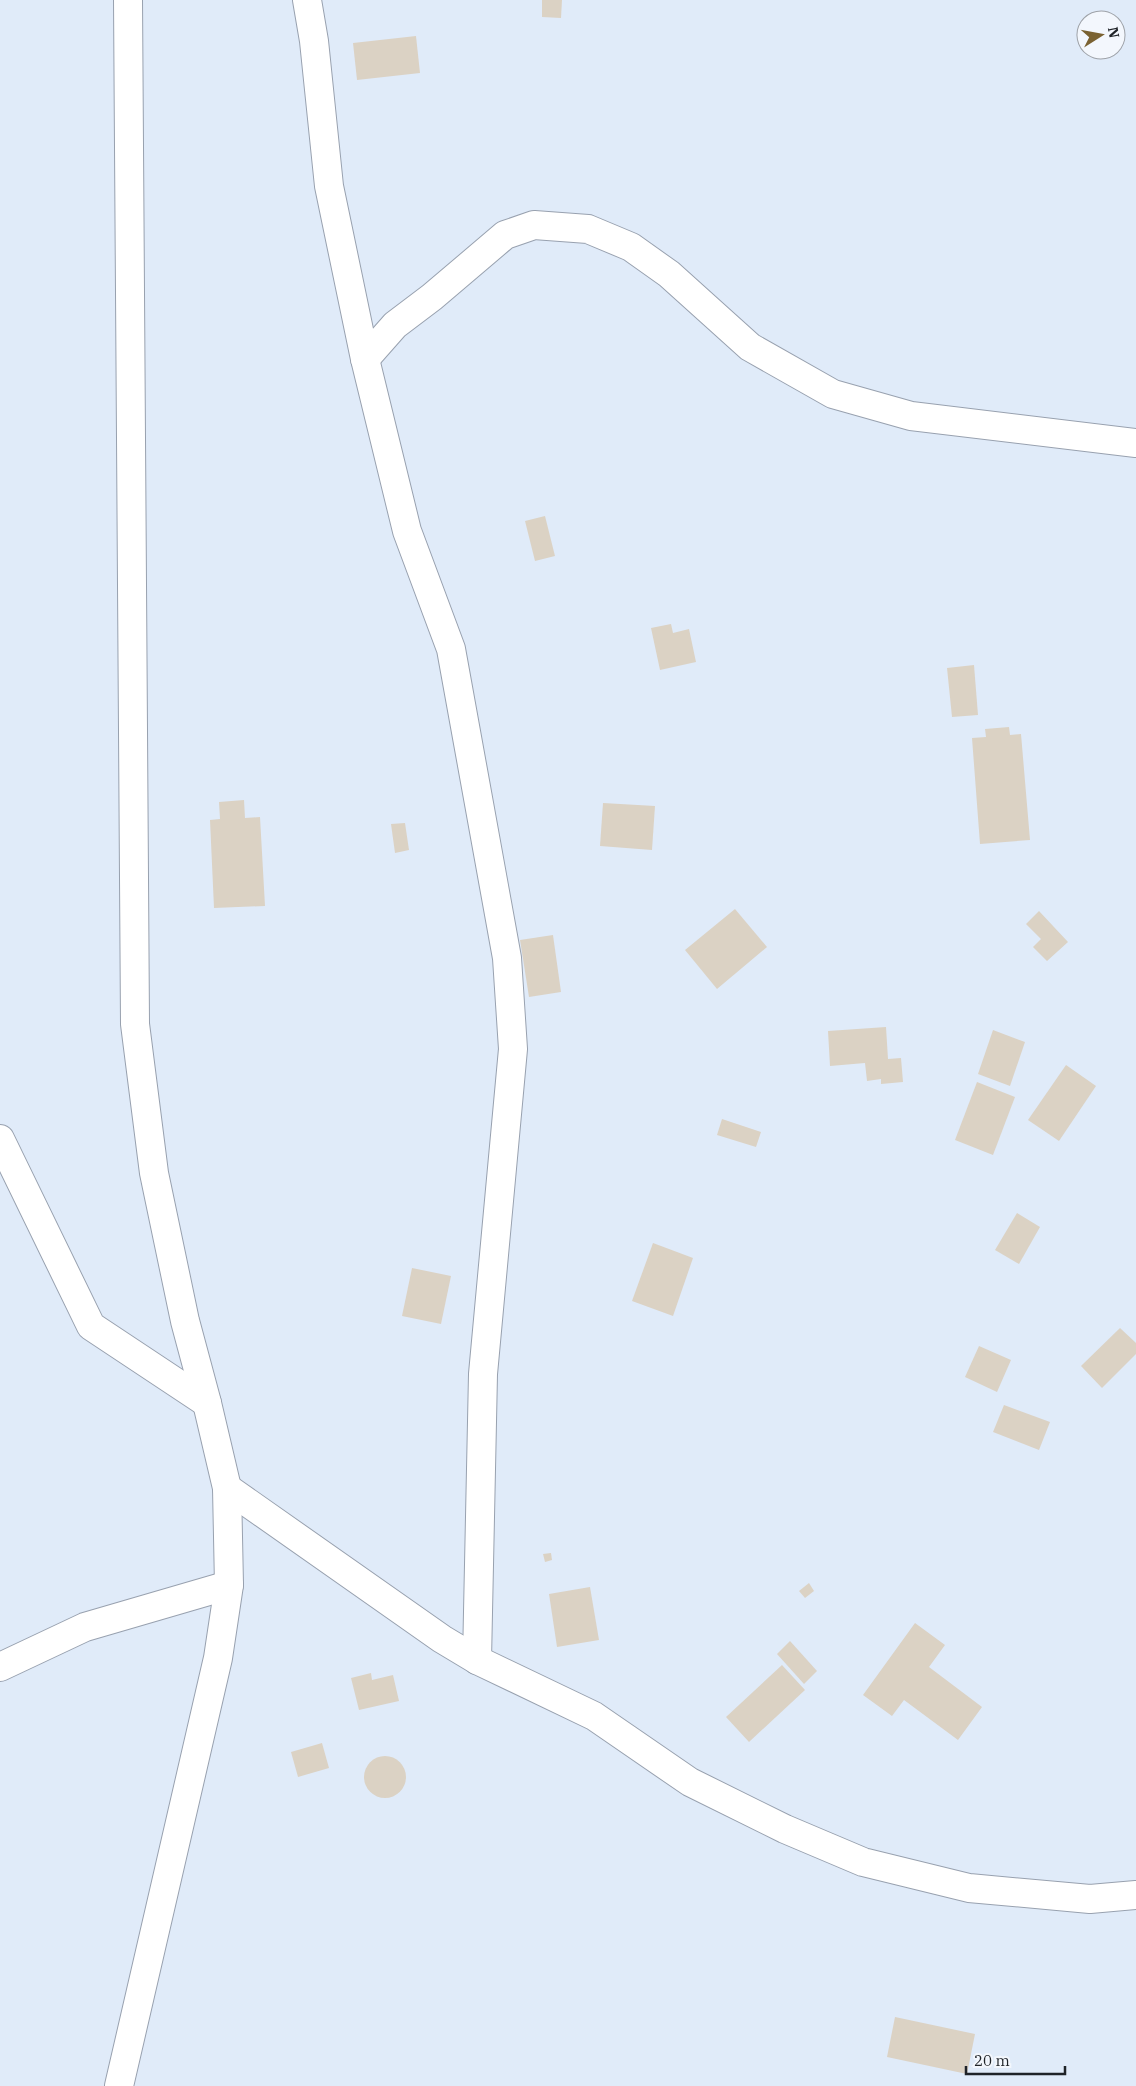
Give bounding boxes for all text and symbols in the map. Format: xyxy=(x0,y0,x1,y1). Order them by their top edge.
north arrow xyxy=(1076,10,1126,60)
text: N xyxy=(1104,25,1124,40)
scale bar xyxy=(966,2044,1065,2076)
text: 20 m xyxy=(974,2051,1010,2070)

